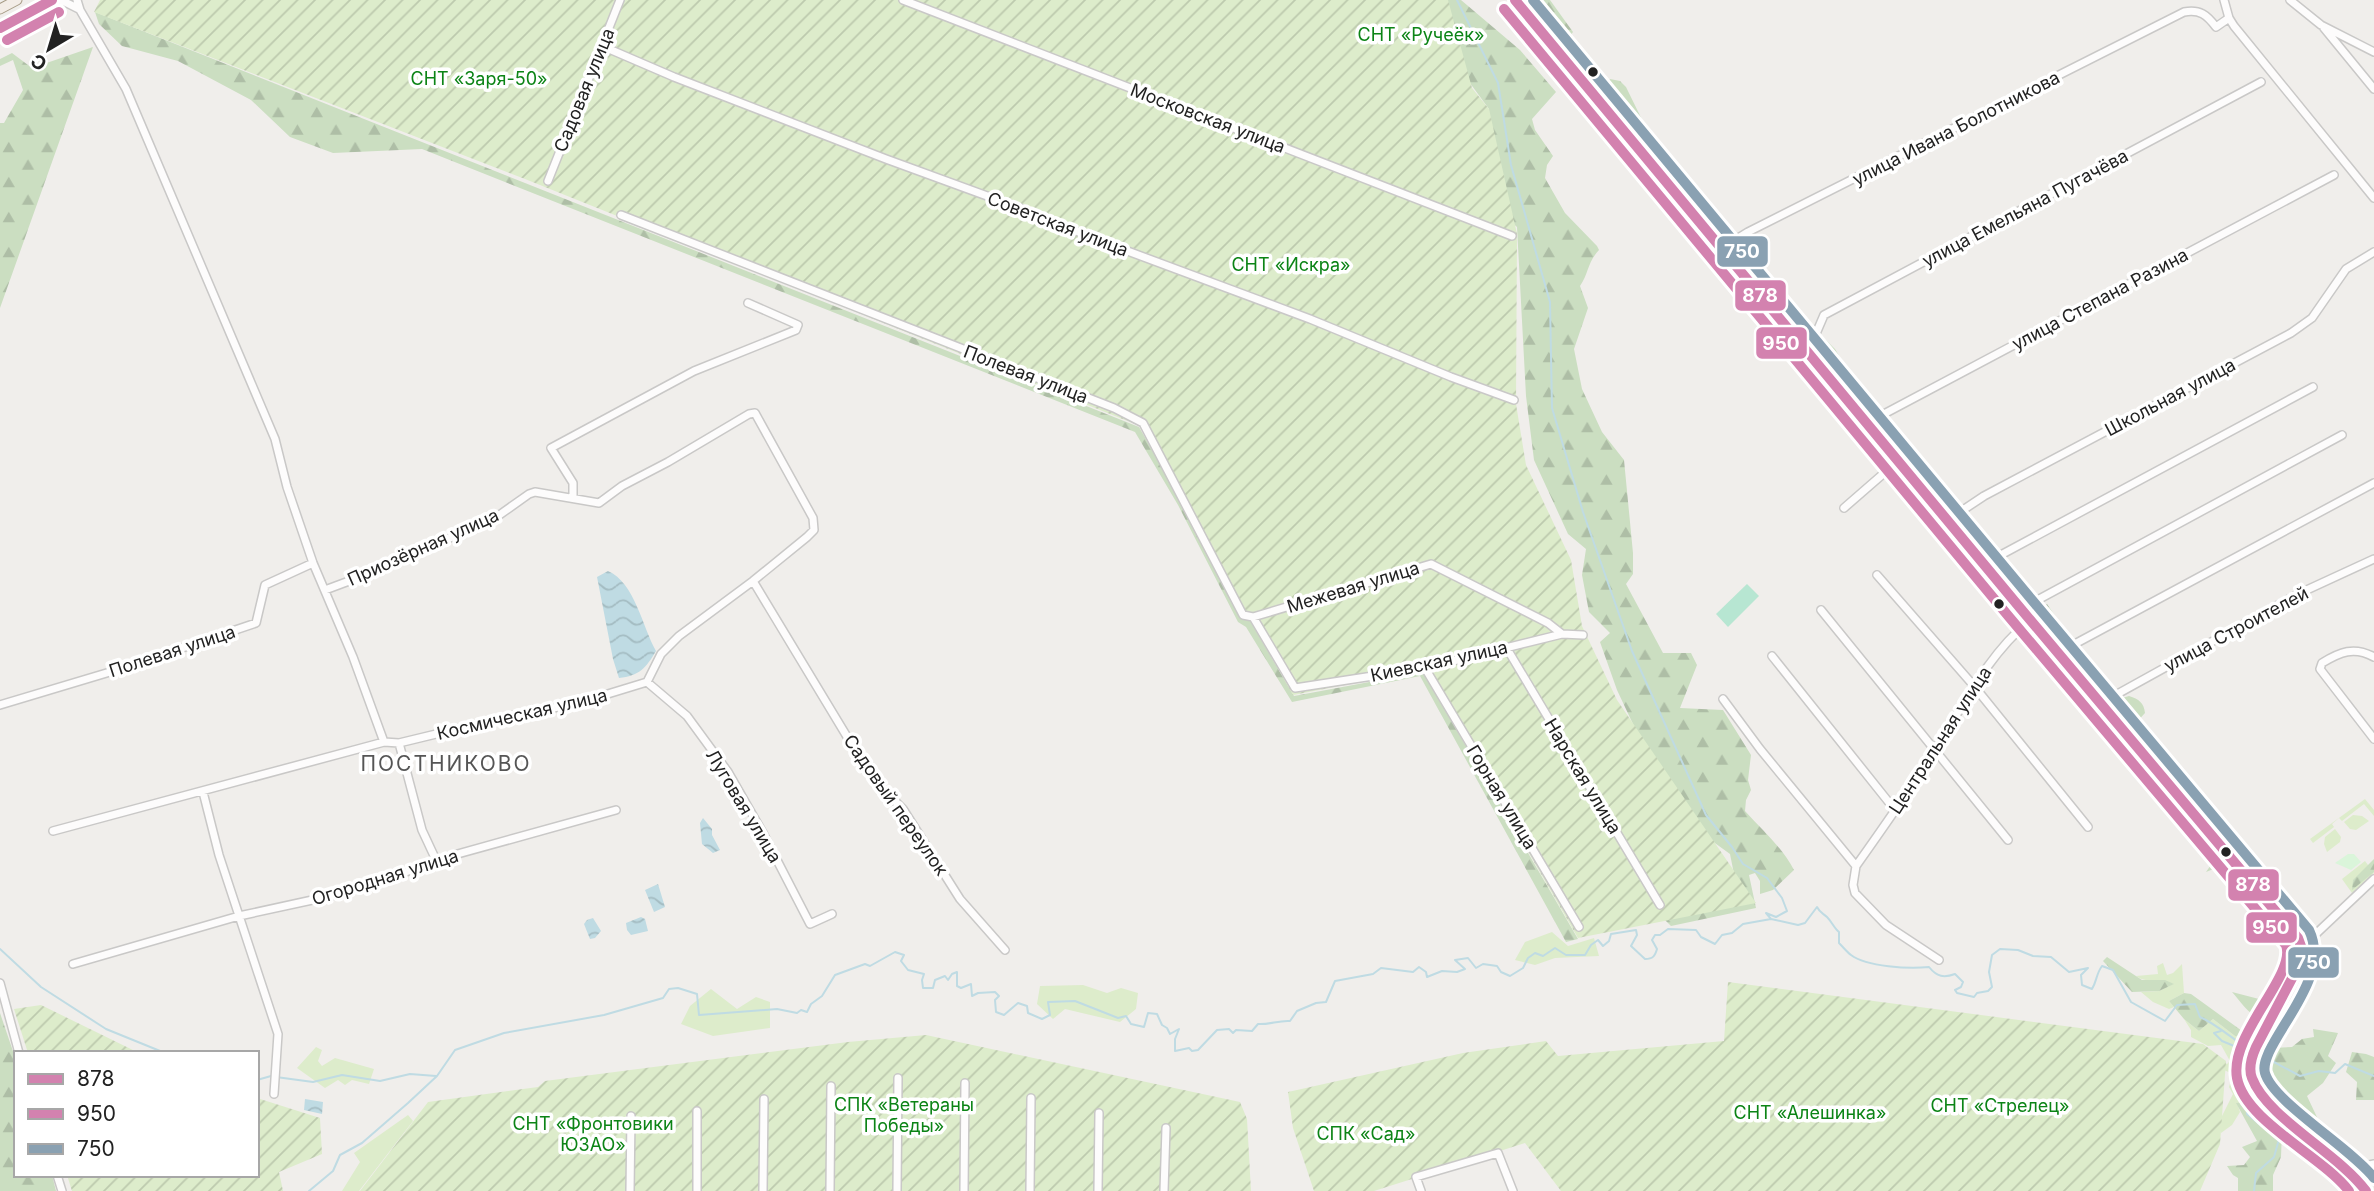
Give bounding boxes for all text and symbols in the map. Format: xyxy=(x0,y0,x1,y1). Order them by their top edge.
north arrow xyxy=(14,14,84,84)
park label: СНТ «Ручеёк» xyxy=(1358,24,1484,45)
street label: Садовая улица xyxy=(550,25,618,155)
text: С xyxy=(26,49,51,75)
unlabelled marker xyxy=(1586,65,1600,79)
street label: улица Ивана Болотникова xyxy=(1849,66,2063,190)
park label: СНТ «Заря-50» xyxy=(411,68,547,89)
street label: Московская улица xyxy=(1128,79,1288,157)
street label: улица Емельяна Пугачёва xyxy=(1918,145,2132,271)
street label: Советская улица xyxy=(985,187,1131,261)
line badge: 750 xyxy=(1716,235,1769,268)
text: 750 xyxy=(1724,240,1760,263)
street label: улица Степана Разина xyxy=(2008,244,2192,354)
park label: СНТ «Искра» xyxy=(1231,254,1351,275)
line badge: 878 xyxy=(1734,279,1787,312)
text: 878 xyxy=(1742,284,1778,307)
line badge: 950 xyxy=(1755,326,1808,360)
text: 950 xyxy=(1762,332,1800,355)
street label: Полевая улица xyxy=(961,341,1091,407)
street label: Школьная улица xyxy=(2101,354,2239,440)
street label: Приозёрная улица xyxy=(344,504,502,590)
street label: Межевая улица xyxy=(1284,557,1422,617)
street label: улица Строителей xyxy=(2160,582,2312,676)
unlabelled marker xyxy=(1992,597,2006,611)
street label: Полевая улица xyxy=(106,621,238,681)
street label: Киевская улица xyxy=(1368,636,1510,686)
street label: Центральная улица xyxy=(1885,662,1995,818)
street label: Космическая улица xyxy=(435,684,609,744)
street label: Нарская улица xyxy=(1540,715,1626,837)
street label: Садовый переулок xyxy=(840,731,953,880)
street label: Горная улица xyxy=(1463,741,1541,853)
street label: Луговая улица xyxy=(702,746,786,866)
district label: ПОСТНИКОВО xyxy=(360,751,532,776)
street label: Огородная улица xyxy=(309,845,461,909)
unlabelled marker xyxy=(2219,845,2233,859)
line badge: 878 xyxy=(2227,868,2280,902)
text: 878 xyxy=(2235,873,2271,896)
line badge: 950 xyxy=(2245,911,2298,944)
text: 950 xyxy=(2252,916,2290,939)
line badge: 750 xyxy=(2287,946,2340,979)
text: 750 xyxy=(2295,951,2331,974)
legend xyxy=(14,1051,259,1177)
text: 878 xyxy=(77,1066,115,1091)
park label: СПК «Ветераны Победы» xyxy=(834,1094,974,1136)
park label: СНТ «Стрелец» xyxy=(1930,1095,2070,1116)
text: 950 xyxy=(77,1101,116,1126)
park label: СНТ «Алешинка» xyxy=(1734,1102,1886,1123)
park label: СНТ «Фронтовики ЮЗАО» xyxy=(512,1113,674,1155)
park label: СПК «Сад» xyxy=(1316,1123,1416,1144)
text: 750 xyxy=(77,1136,115,1161)

